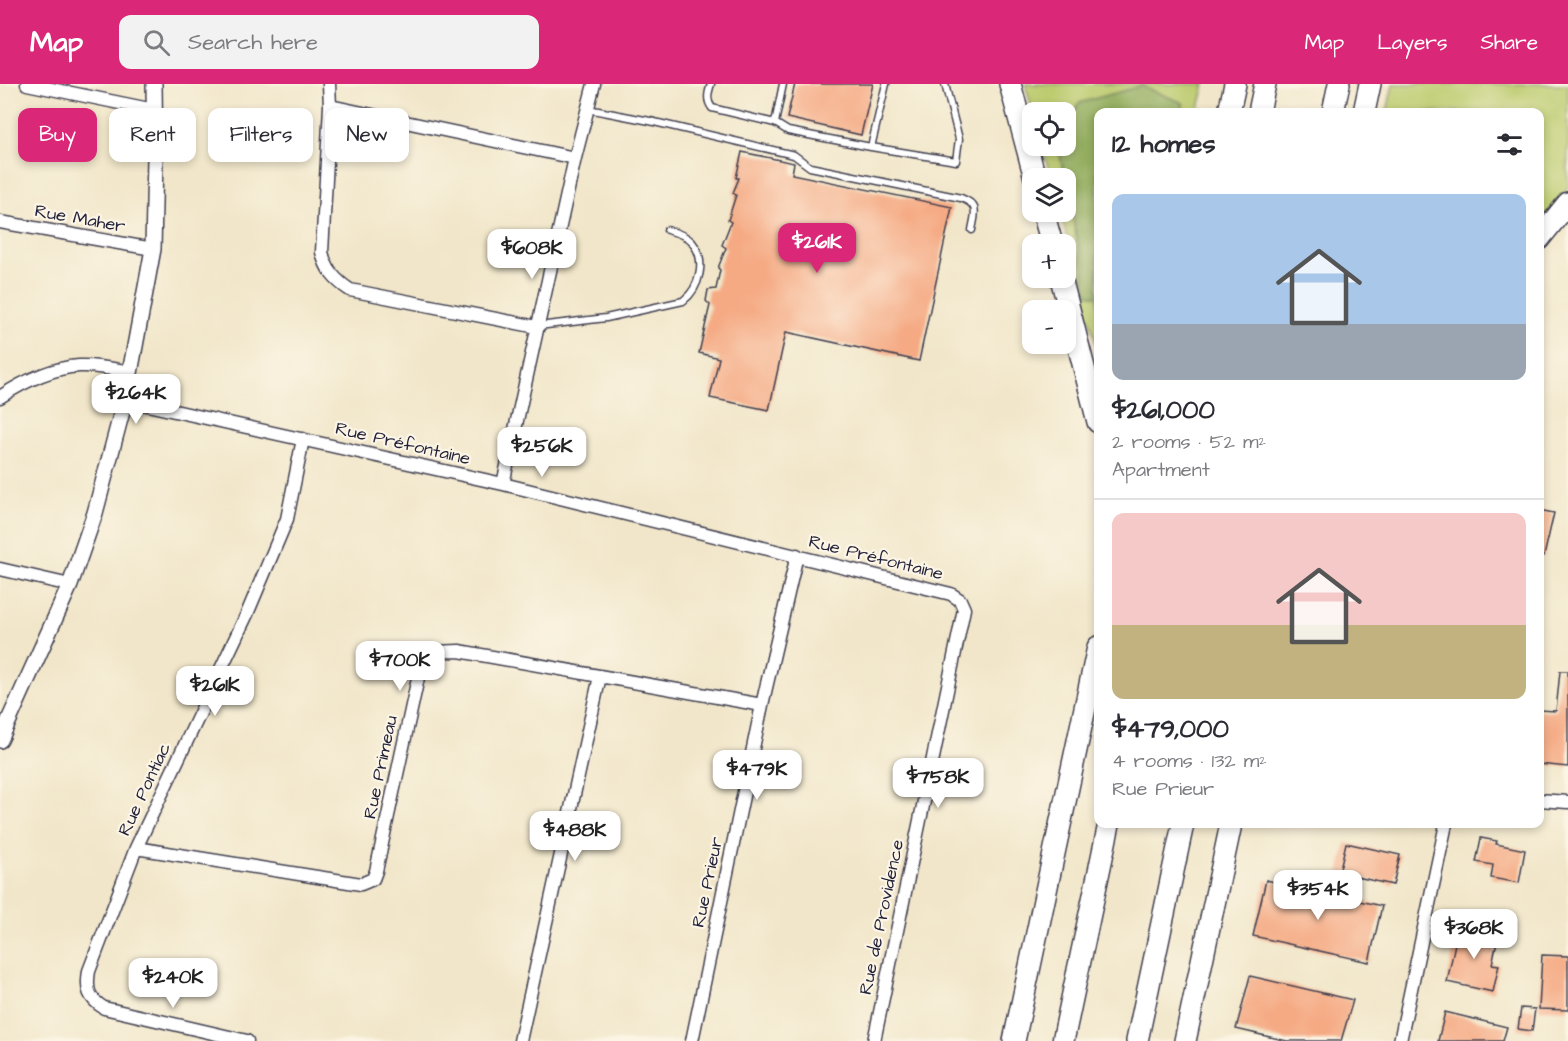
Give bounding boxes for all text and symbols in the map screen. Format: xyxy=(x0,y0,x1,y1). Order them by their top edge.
search box xyxy=(119,15,539,69)
text: Map xyxy=(30,23,83,62)
icon: search xyxy=(140,26,173,59)
text: Search here xyxy=(188,27,318,58)
text: Map xyxy=(1304,28,1344,57)
text: Layers xyxy=(1377,28,1447,57)
text: Share xyxy=(1480,28,1538,57)
map controls xyxy=(1022,102,1076,354)
button: locate xyxy=(1022,102,1076,156)
chip: Buy xyxy=(18,108,97,162)
chip: Rent xyxy=(109,108,196,162)
chip: Filters xyxy=(208,108,313,162)
chip: New xyxy=(325,108,409,162)
text: 12 homes xyxy=(1112,126,1215,162)
icon: filters xyxy=(1493,128,1526,161)
button: layers xyxy=(1022,168,1076,222)
street label: Rue Maher xyxy=(33,198,127,239)
pin: $261K xyxy=(775,223,859,274)
text: $261K xyxy=(792,228,842,256)
pin: $608K xyxy=(490,229,574,280)
icon: home xyxy=(1265,233,1373,341)
text: $608K xyxy=(501,234,563,262)
button: + xyxy=(1022,234,1076,288)
button: − xyxy=(1022,300,1076,354)
pin: $264K xyxy=(94,374,178,425)
text: $264K xyxy=(106,379,166,407)
text: $261,000 xyxy=(1112,392,1215,428)
street label: Rue Préfontaine xyxy=(333,416,473,471)
pin: $256K xyxy=(500,427,584,478)
text: 2 rooms · 52 m² xyxy=(1112,428,1266,456)
text: $256K xyxy=(511,432,573,460)
text: Apartment xyxy=(1112,456,1210,484)
street label: Rue Préfontaine xyxy=(806,529,946,586)
icon: home xyxy=(1265,552,1373,660)
pin: $700K xyxy=(358,641,442,692)
text: $700K xyxy=(370,646,430,674)
pin: $261K xyxy=(173,666,257,717)
text: $261K xyxy=(190,671,240,699)
text: $479,000 xyxy=(1112,711,1229,747)
street label: Rue Primeau xyxy=(357,713,404,821)
street label: Rue Pontiac xyxy=(112,739,177,840)
text: 4 rooms · 132 m² xyxy=(1112,747,1267,775)
pin: $479K xyxy=(715,750,799,801)
text: $479K xyxy=(727,755,787,783)
pin: $758K xyxy=(896,758,980,809)
text: $758K xyxy=(907,763,969,791)
text: Rue Prieur xyxy=(1112,775,1214,803)
pin: $488K xyxy=(533,811,617,862)
text: $488K xyxy=(544,816,606,844)
street label: Rue Prieur xyxy=(686,835,729,930)
street label: Rue de Providence xyxy=(853,837,910,997)
pin: $354K xyxy=(1276,870,1360,921)
text: $354K xyxy=(1287,875,1349,903)
pin: $368K xyxy=(1432,909,1516,960)
text: $368K xyxy=(1445,914,1503,942)
pin: $240K xyxy=(131,958,215,1009)
text: $240K xyxy=(143,963,203,991)

